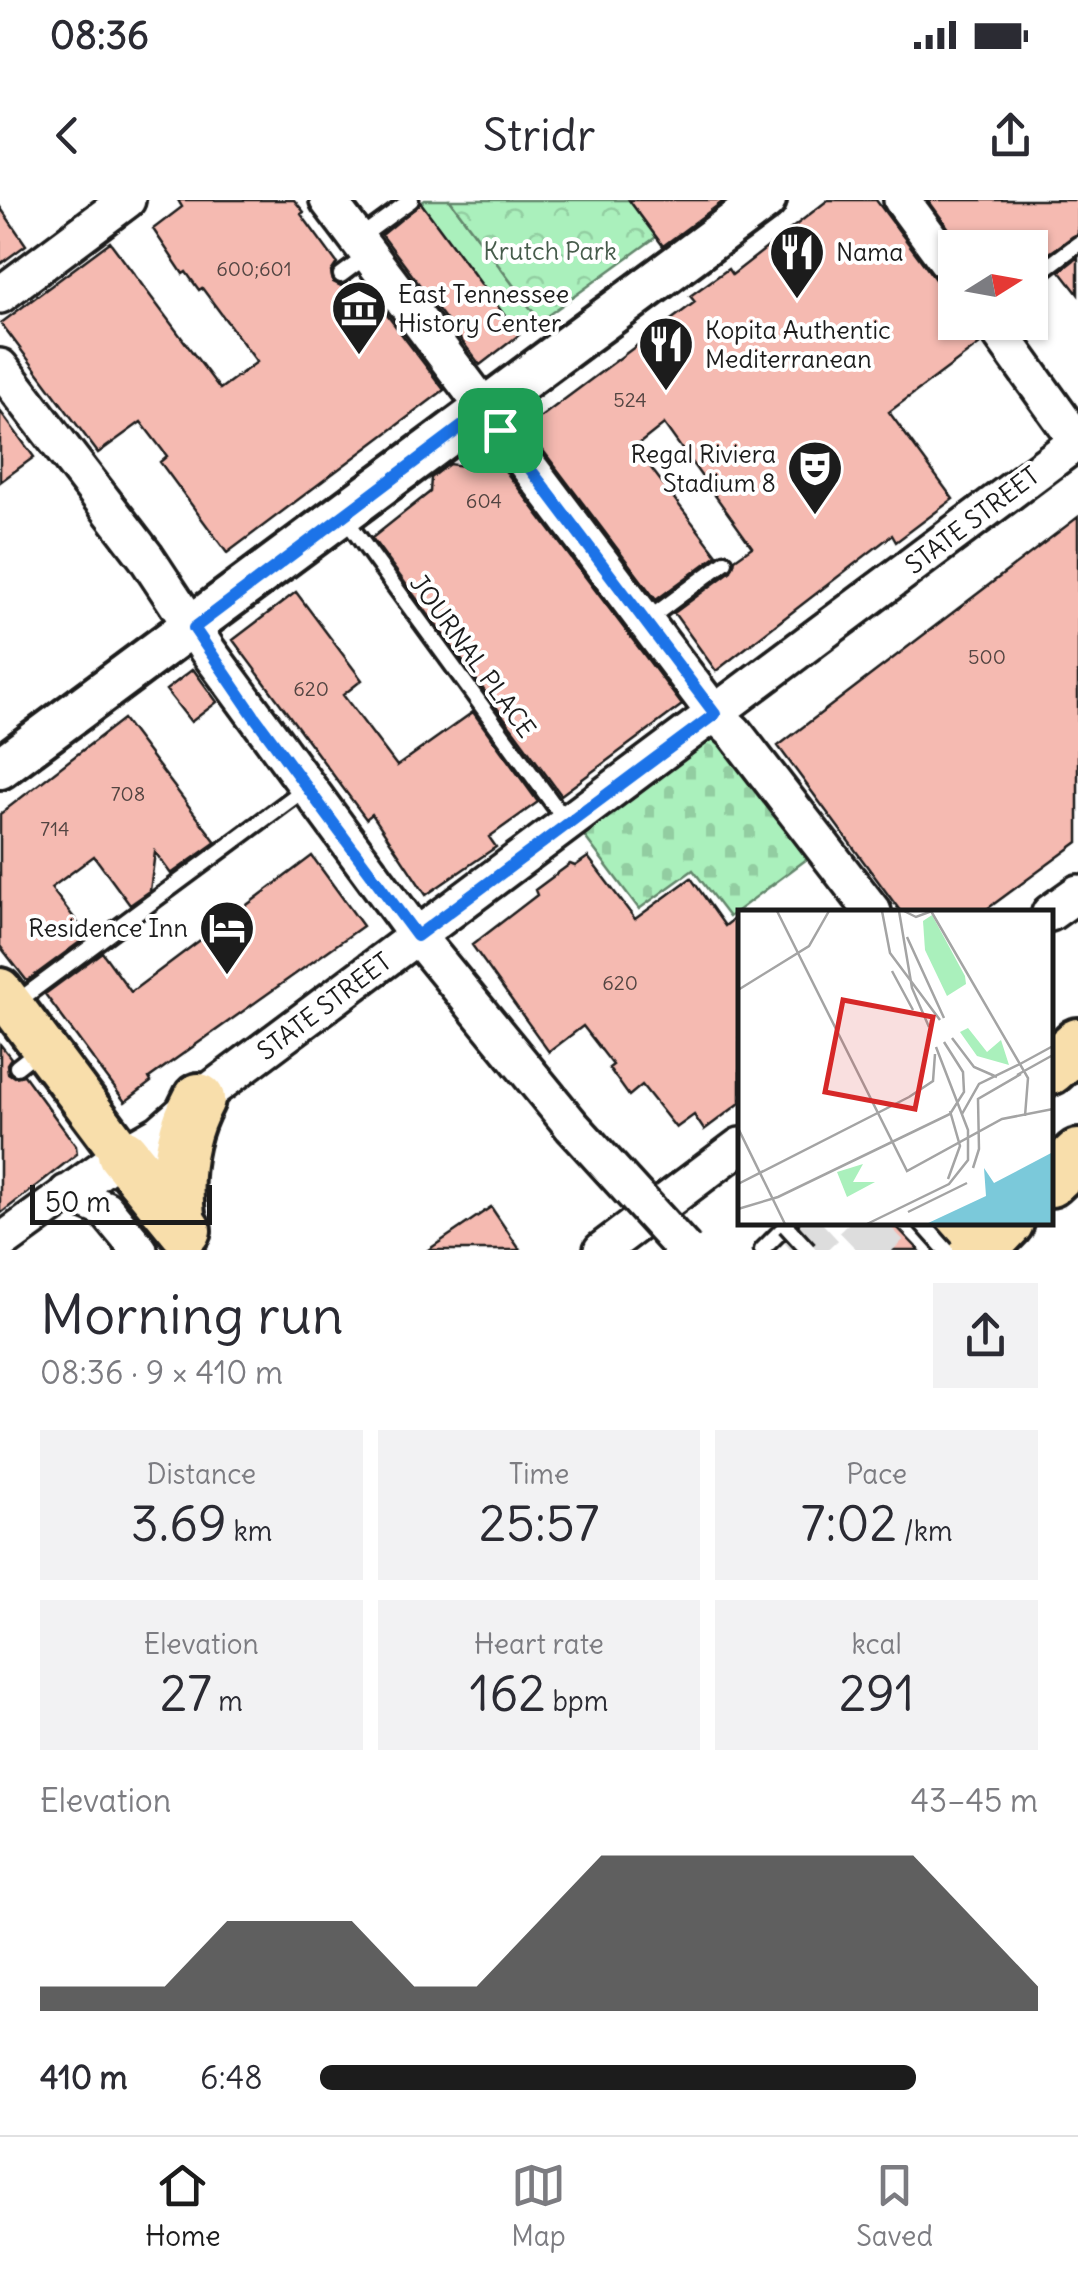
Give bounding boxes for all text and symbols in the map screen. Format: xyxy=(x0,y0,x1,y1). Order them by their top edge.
text: 08:36 xyxy=(50,12,149,59)
text: Stridr xyxy=(483,107,595,163)
icon: back xyxy=(40,108,95,163)
icon: share xyxy=(983,108,1038,163)
restaurant icon: Nama xyxy=(767,222,827,301)
north arrow xyxy=(938,230,1048,340)
map controls xyxy=(938,230,1048,340)
park label: Krutch Park xyxy=(483,235,617,267)
place label: Nama xyxy=(836,236,904,268)
house number: 600;601 xyxy=(216,256,292,281)
museum icon: East Tennessee History Center xyxy=(329,278,389,357)
place label: East Tennessee History Center xyxy=(398,278,569,339)
restaurant icon: Kopita Authentic Mediterranean xyxy=(636,314,696,393)
place label: Kopita Authentic Mediterranean xyxy=(705,314,891,375)
house number: 524 xyxy=(613,387,647,412)
pin xyxy=(458,388,543,473)
icon: arrive xyxy=(473,403,528,458)
place label: Regal Riviera Stadium 8 xyxy=(630,438,776,499)
theatre icon: Regal Riviera Stadium 8 xyxy=(785,438,845,517)
street label: STATE STREET xyxy=(899,459,1045,581)
house number: 604 xyxy=(466,488,502,513)
street label: JOURNAL PLACE xyxy=(403,568,543,744)
house number: 500 xyxy=(968,644,1006,669)
house number: 620 xyxy=(293,676,329,701)
house number: 708 xyxy=(111,781,145,806)
house number: 714 xyxy=(40,816,70,841)
hotel icon: Residence Inn xyxy=(197,898,257,977)
inset map xyxy=(738,910,1053,1225)
place label: Residence Inn xyxy=(28,912,188,944)
street label: STATE STREET xyxy=(251,945,397,1067)
house number: 620 xyxy=(602,970,638,995)
scale bar xyxy=(30,1180,212,1224)
text: 50 m xyxy=(45,1184,111,1220)
text: Morning run xyxy=(40,1280,344,1349)
button: share xyxy=(933,1283,1038,1388)
text: 08:36 · 9 × 410 m xyxy=(40,1352,283,1393)
text: Distance xyxy=(147,1456,256,1492)
text: Time xyxy=(509,1456,569,1492)
text: Pace xyxy=(846,1456,907,1492)
text: 3.69 xyxy=(130,1492,227,1555)
text: 25:57 xyxy=(479,1492,599,1555)
text: 7:02 xyxy=(801,1492,897,1555)
text: km xyxy=(227,1513,272,1549)
text: /km xyxy=(897,1513,953,1549)
text: Elevation xyxy=(144,1626,259,1662)
text: Heart rate xyxy=(474,1626,604,1662)
text: kcal xyxy=(851,1626,902,1662)
text: 27 xyxy=(160,1662,212,1725)
text: 162 xyxy=(470,1662,546,1725)
text: 291 xyxy=(839,1662,915,1725)
text: m xyxy=(212,1683,243,1719)
text: bpm xyxy=(546,1683,608,1719)
text: Elevation xyxy=(40,1780,171,1821)
text: 43–45 m xyxy=(911,1780,1038,1821)
text: 410 m xyxy=(40,2057,128,2098)
text: 6:48 xyxy=(200,2057,263,2098)
tab: Home xyxy=(145,2158,221,2254)
tab: Map xyxy=(511,2158,566,2254)
tab: Saved xyxy=(856,2158,933,2254)

